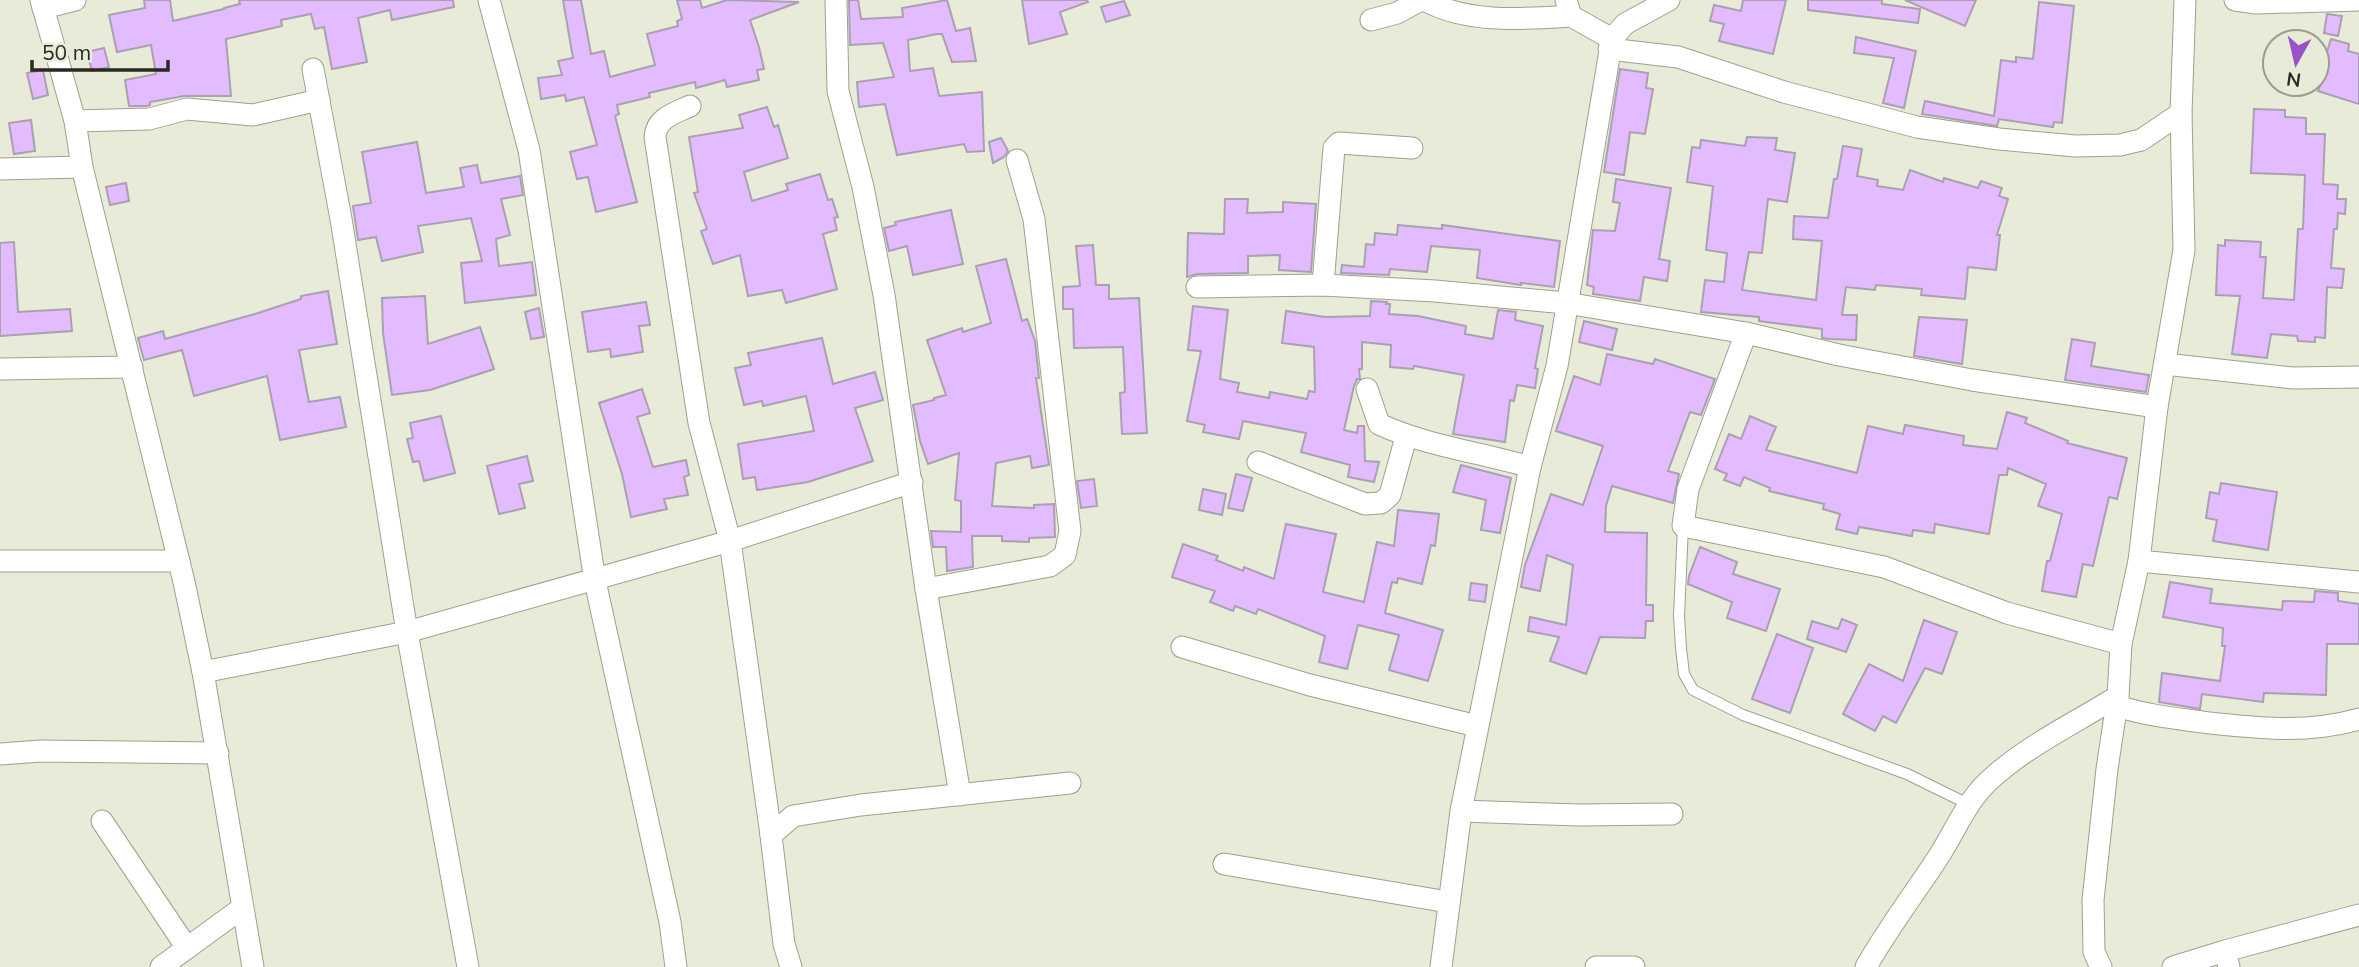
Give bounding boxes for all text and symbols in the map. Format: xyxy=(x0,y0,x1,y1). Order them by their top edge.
scale bar xyxy=(32,28,168,72)
north arrow xyxy=(2261,28,2331,98)
text: 50 m xyxy=(42,39,91,65)
text: N xyxy=(2285,67,2302,93)

